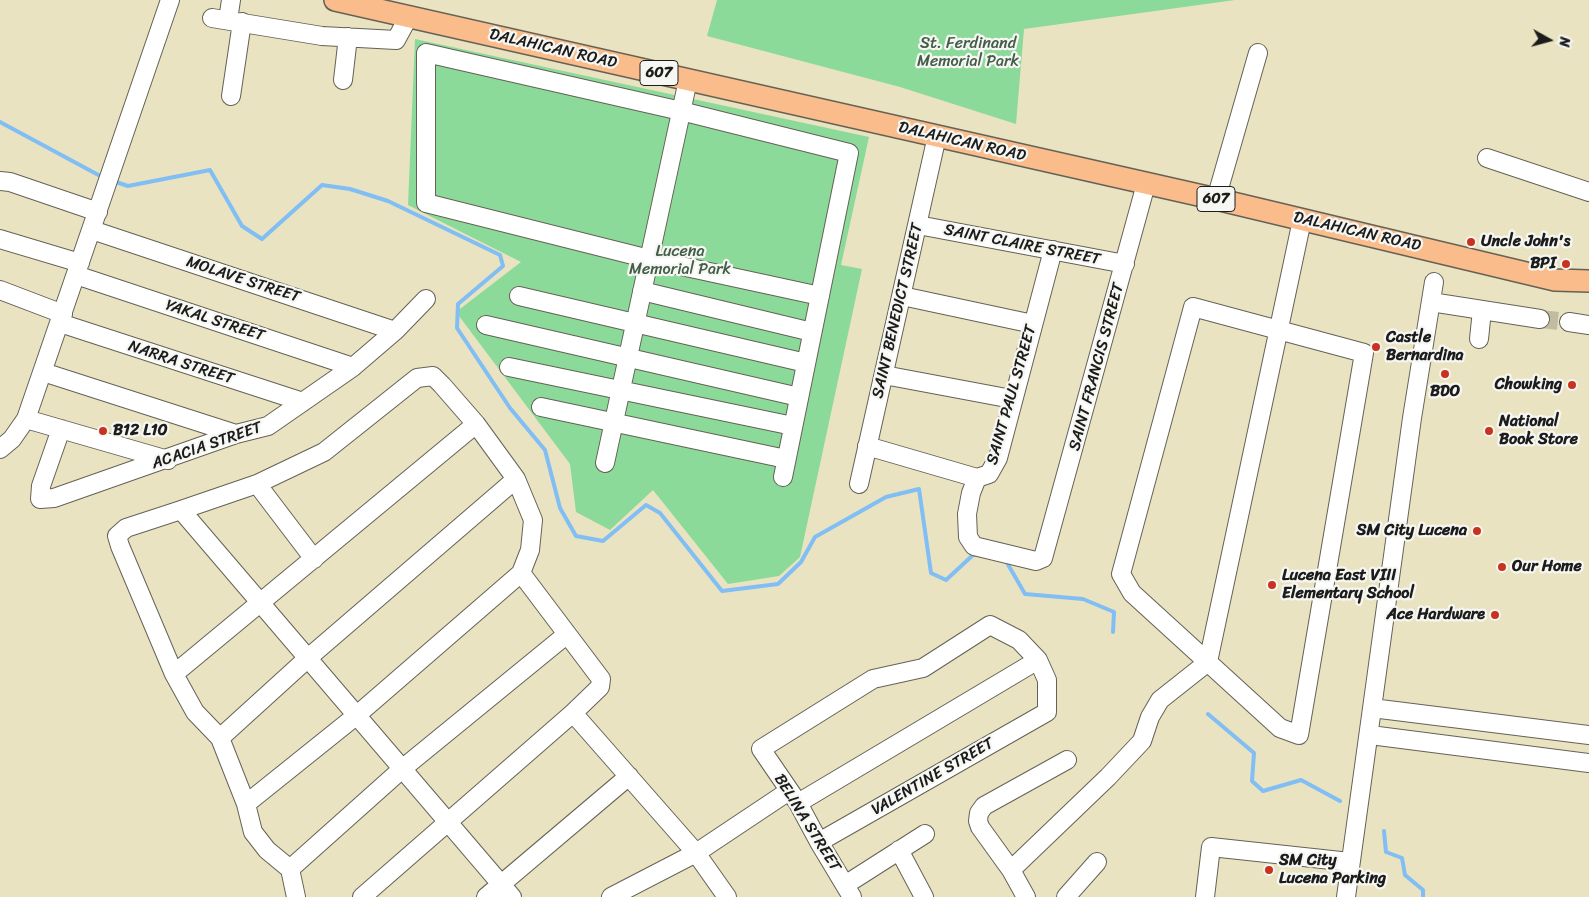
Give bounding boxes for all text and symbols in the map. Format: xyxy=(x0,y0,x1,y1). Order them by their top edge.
north arrow xyxy=(1524,15,1574,65)
street label: DALAHICAN ROAD xyxy=(487,25,619,73)
park label: St. Ferdinand Memorial Park xyxy=(917,34,1019,72)
text: N xyxy=(1551,36,1577,48)
road number: 607 xyxy=(640,60,678,86)
street label: DALAHICAN ROAD xyxy=(896,118,1028,166)
road number: 607 xyxy=(1197,186,1235,212)
street label: DALAHICAN ROAD xyxy=(1291,208,1423,256)
street label: SAINT CLAIRE STREET xyxy=(942,220,1102,270)
street label: SAINT BENEDICT STREET xyxy=(869,222,927,400)
place label: Uncle John's xyxy=(1481,232,1570,252)
marker: Uncle John's xyxy=(1465,236,1477,248)
park label: Lucena Memorial Park xyxy=(629,242,731,280)
street label: MOLAVE STREET xyxy=(184,253,302,307)
place label: BPI xyxy=(1530,254,1556,274)
marker: BPI xyxy=(1560,258,1572,270)
street label: SAINT FRANCIS STREET xyxy=(1065,281,1129,453)
street label: YAKAL STREET xyxy=(163,296,267,346)
street label: SAINT PAUL STREET xyxy=(983,323,1041,467)
place label: Castle Bernardina xyxy=(1386,328,1464,366)
street label: NARRA STREET xyxy=(126,337,236,389)
marker: Castle Bernardina xyxy=(1370,341,1382,353)
marker: BDO xyxy=(1439,368,1451,380)
place label: Chowking xyxy=(1495,375,1562,395)
marker: Chowking xyxy=(1566,379,1578,391)
place label: BDO xyxy=(1430,382,1460,402)
place label: National Book Store xyxy=(1499,412,1578,450)
street label: ACACIA STREET xyxy=(149,418,265,474)
place label: B12 L10 xyxy=(113,421,168,441)
marker: B12 L10 xyxy=(97,425,109,437)
marker: National Book Store xyxy=(1483,425,1495,437)
place label: SM City Lucena xyxy=(1356,521,1467,541)
marker: SM City Lucena xyxy=(1471,525,1483,537)
place label: Our Home xyxy=(1512,557,1582,577)
marker: Our Home xyxy=(1496,561,1508,573)
place label: Lucena East VIII Elementary School xyxy=(1282,566,1414,604)
marker: Lucena East VIII Elementary School xyxy=(1266,579,1278,591)
place label: Ace Hardware xyxy=(1386,605,1485,625)
marker: Ace Hardware xyxy=(1489,609,1501,621)
street label: VALENTINE STREET xyxy=(868,734,998,820)
street label: BELINA STREET xyxy=(769,771,845,875)
place label: SM City Lucena Parking xyxy=(1279,851,1386,889)
marker: SM City Lucena Parking xyxy=(1263,864,1275,876)

